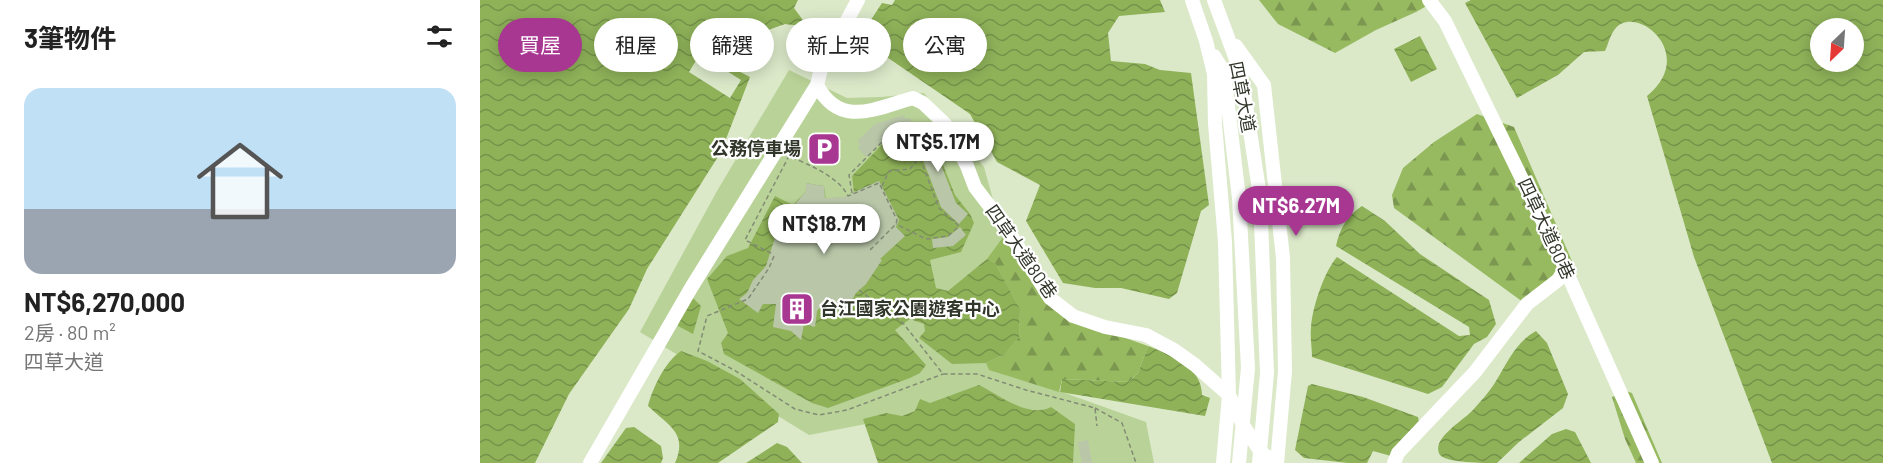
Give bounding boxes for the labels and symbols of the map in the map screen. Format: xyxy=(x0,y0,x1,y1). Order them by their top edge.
north arrow xyxy=(1810,18,1864,72)
street label: 四草大道 xyxy=(1225,59,1261,134)
pin: NT$5.17M xyxy=(876,122,1000,173)
parking icon: 公務停車場 xyxy=(806,131,842,167)
place label: 公務停車場 xyxy=(711,137,801,159)
street label: 四草大道80巷 xyxy=(1514,174,1580,283)
pin: NT$6.27M xyxy=(1234,186,1358,237)
street label: 四草大道80巷 xyxy=(981,200,1062,303)
pin: NT$18.7M xyxy=(762,204,886,255)
building icon: 台江國家公園遊客中心 xyxy=(779,291,815,327)
place label: 台江國家公園遊客中心 xyxy=(820,297,1000,319)

